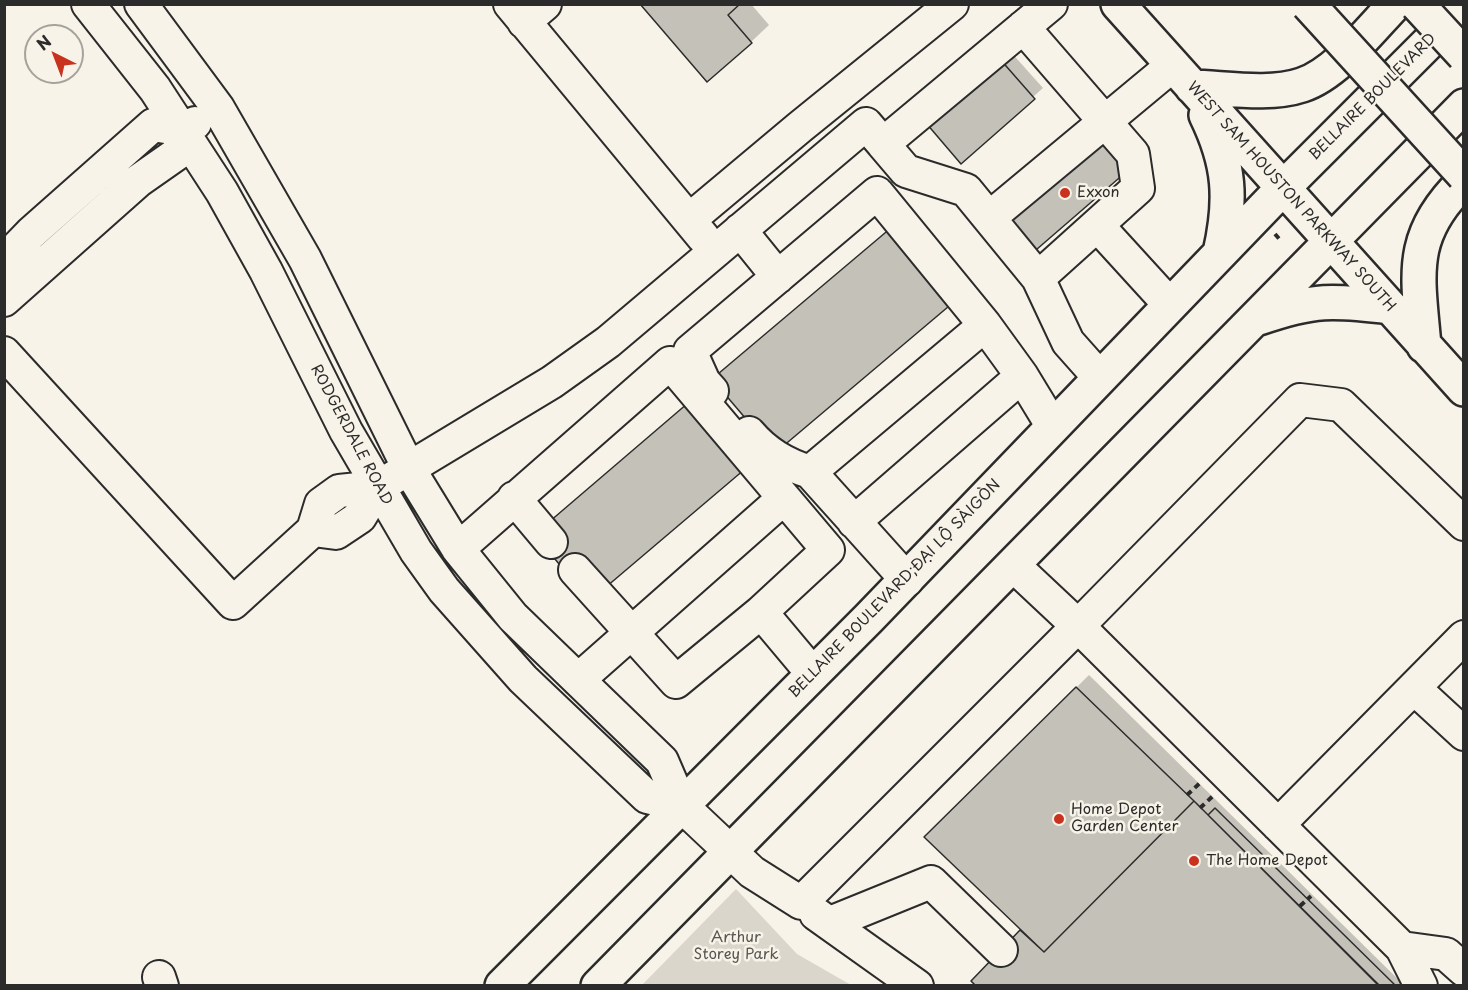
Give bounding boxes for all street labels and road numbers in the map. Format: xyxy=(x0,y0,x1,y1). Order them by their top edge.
street label: BELLAIRE BOULEVARD xyxy=(1306,30,1440,164)
street label: WEST SAM HOUSTON PARKWAY SOUTH xyxy=(1183,78,1399,316)
street label: RODGERDALE ROAD xyxy=(306,362,396,508)
street label: BELLAIRE BOULEVARD;ĐẠI LỘ SÀIGÒN xyxy=(785,476,1005,702)

